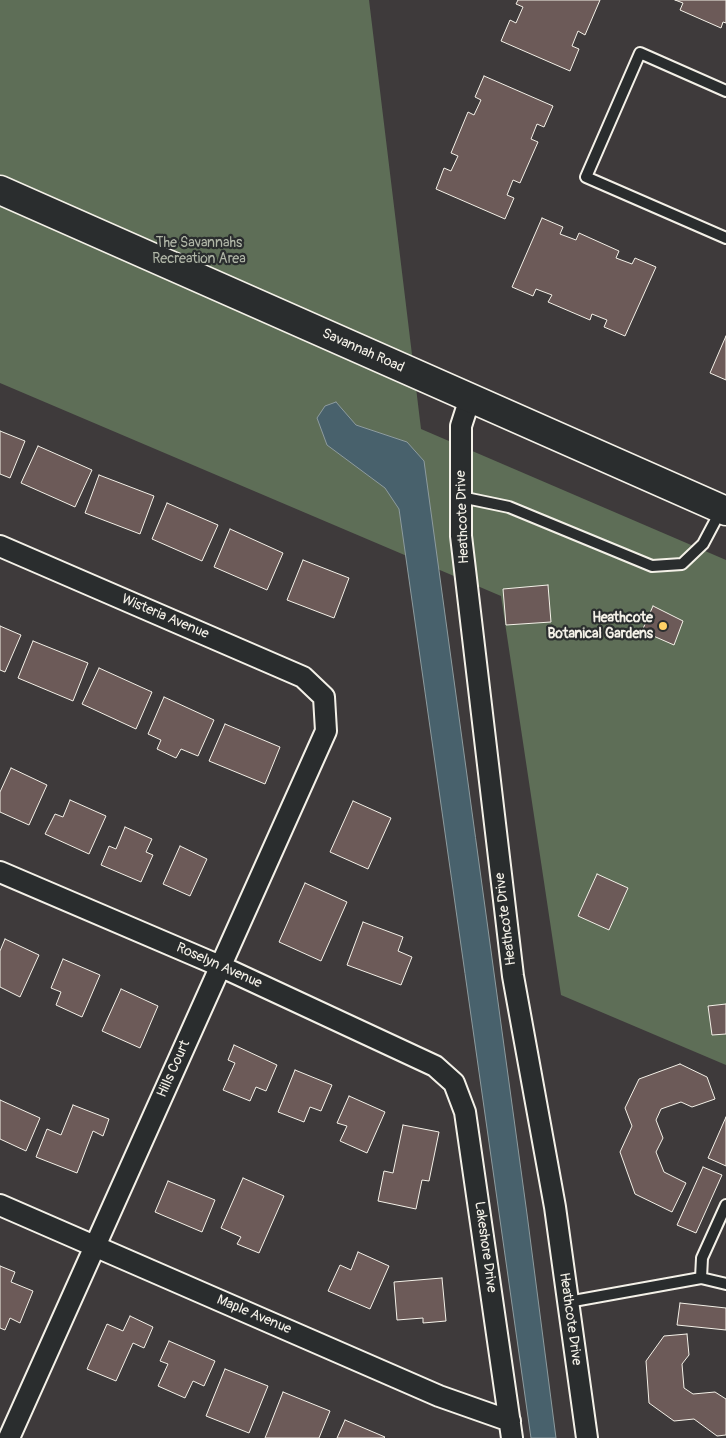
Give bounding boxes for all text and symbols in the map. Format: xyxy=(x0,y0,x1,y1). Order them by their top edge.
park label: The Savannahs Recreation Area xyxy=(152,235,246,268)
street label: Savannah Road xyxy=(319,325,407,377)
street label: Heathcote Drive xyxy=(453,470,473,564)
street label: Wisteria Avenue xyxy=(119,591,211,643)
place label: Heathcote Botanical Gardens xyxy=(547,610,653,642)
marker: Heathcote Botanical Gardens xyxy=(657,620,669,632)
street label: Heathcote Drive xyxy=(492,872,520,966)
street label: Roselyn Avenue xyxy=(174,940,264,992)
street label: Hills Court xyxy=(154,1038,194,1100)
street label: Lakeshore Drive xyxy=(470,1200,500,1294)
street label: Heathcote Drive xyxy=(555,1271,585,1367)
street label: Maple Avenue xyxy=(214,1292,294,1338)

